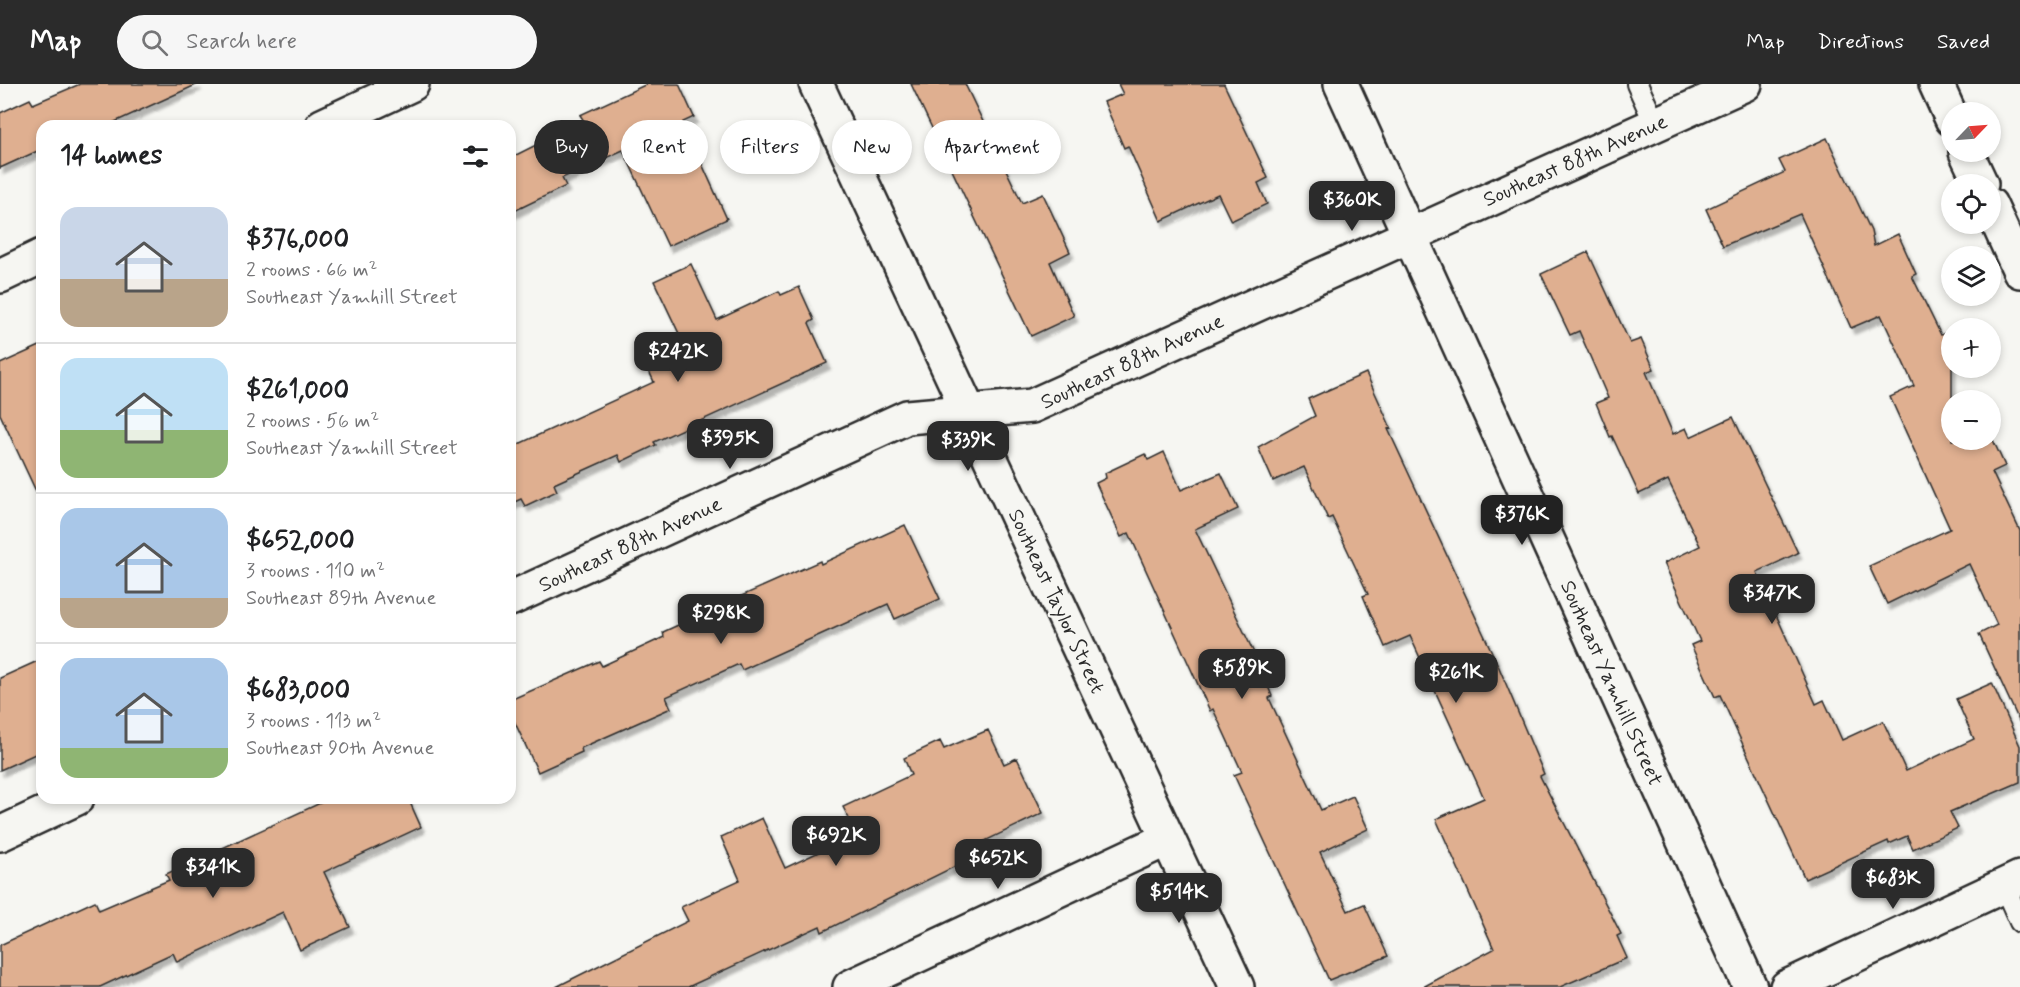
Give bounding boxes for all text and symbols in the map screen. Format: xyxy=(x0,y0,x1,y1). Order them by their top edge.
search box xyxy=(117,15,537,69)
text: Map xyxy=(30,24,81,61)
icon: search xyxy=(138,26,171,59)
text: Search here xyxy=(186,28,297,56)
text: Map xyxy=(1746,28,1785,56)
text: Directions xyxy=(1818,28,1904,56)
text: Saved xyxy=(1937,28,1990,56)
north arrow xyxy=(1941,102,2001,162)
map controls xyxy=(1941,102,2001,450)
street label: Southeast 88th Avenue xyxy=(1479,108,1672,214)
chip: Buy xyxy=(534,120,609,174)
chip: Rent xyxy=(621,120,708,174)
chip: Filters xyxy=(720,120,820,174)
chip: New xyxy=(832,120,912,174)
chip: Apartment xyxy=(924,120,1061,174)
text: 14 homes xyxy=(60,139,162,173)
icon: filters xyxy=(459,140,492,173)
button: locate xyxy=(1941,174,2001,234)
pin: $360K xyxy=(1310,181,1394,232)
text: $360K xyxy=(1323,187,1381,214)
text: $376,000 xyxy=(246,223,349,257)
icon: home xyxy=(108,231,180,303)
button: layers xyxy=(1941,246,2001,306)
text: 2 rooms · 66 m² xyxy=(246,257,377,284)
text: Southeast Yamhill Street xyxy=(246,284,458,311)
street label: Southeast 88th Avenue xyxy=(1036,307,1228,417)
button: + xyxy=(1941,318,2001,378)
pin: $242K xyxy=(636,332,720,383)
text: $242K xyxy=(648,338,708,365)
text: $261,000 xyxy=(246,374,349,408)
icon: home xyxy=(108,382,180,454)
button: − xyxy=(1941,390,2001,450)
text: 2 rooms · 56 m² xyxy=(246,408,379,435)
pin: $395K xyxy=(688,419,772,470)
pin: $339K xyxy=(926,421,1010,472)
text: $395K xyxy=(701,425,759,452)
text: $339K xyxy=(941,427,995,454)
text: Southeast Yamhill Street xyxy=(246,435,458,462)
street label: Southeast 88th Avenue xyxy=(534,490,726,600)
pin: $376K xyxy=(1480,495,1564,546)
text: $376K xyxy=(1495,501,1549,528)
street label: Southeast Taylor Street xyxy=(1001,504,1111,698)
text: $652,000 xyxy=(246,524,355,558)
icon: home xyxy=(108,532,180,604)
text: 3 rooms · 110 m² xyxy=(246,558,385,585)
pin: $347K xyxy=(1730,574,1814,625)
street label: Southeast Yamhill Street xyxy=(1553,576,1669,791)
text: $347K xyxy=(1743,580,1801,607)
text: Southeast 89th Avenue xyxy=(246,585,436,612)
pin: $298K xyxy=(679,594,763,645)
text: $298K xyxy=(692,600,750,627)
pin: $589K xyxy=(1200,649,1284,700)
pin: $261K xyxy=(1414,653,1498,704)
text: $589K xyxy=(1212,655,1272,682)
text: $261K xyxy=(1429,659,1483,686)
text: $683,000 xyxy=(246,674,350,708)
icon: home xyxy=(108,682,180,754)
text: 3 rooms · 113 m² xyxy=(246,708,381,735)
text: Southeast 90th Avenue xyxy=(246,735,434,762)
pin: $692K xyxy=(794,816,878,867)
text: $692K xyxy=(806,822,866,849)
pin: $652K xyxy=(956,839,1040,890)
text: $652K xyxy=(969,845,1027,872)
pin: $341K xyxy=(171,848,255,899)
text: $341K xyxy=(186,854,240,881)
pin: $683K xyxy=(1851,859,1935,910)
text: $683K xyxy=(1865,865,1921,892)
pin: $514K xyxy=(1137,873,1221,924)
text: $514K xyxy=(1150,879,1208,906)

